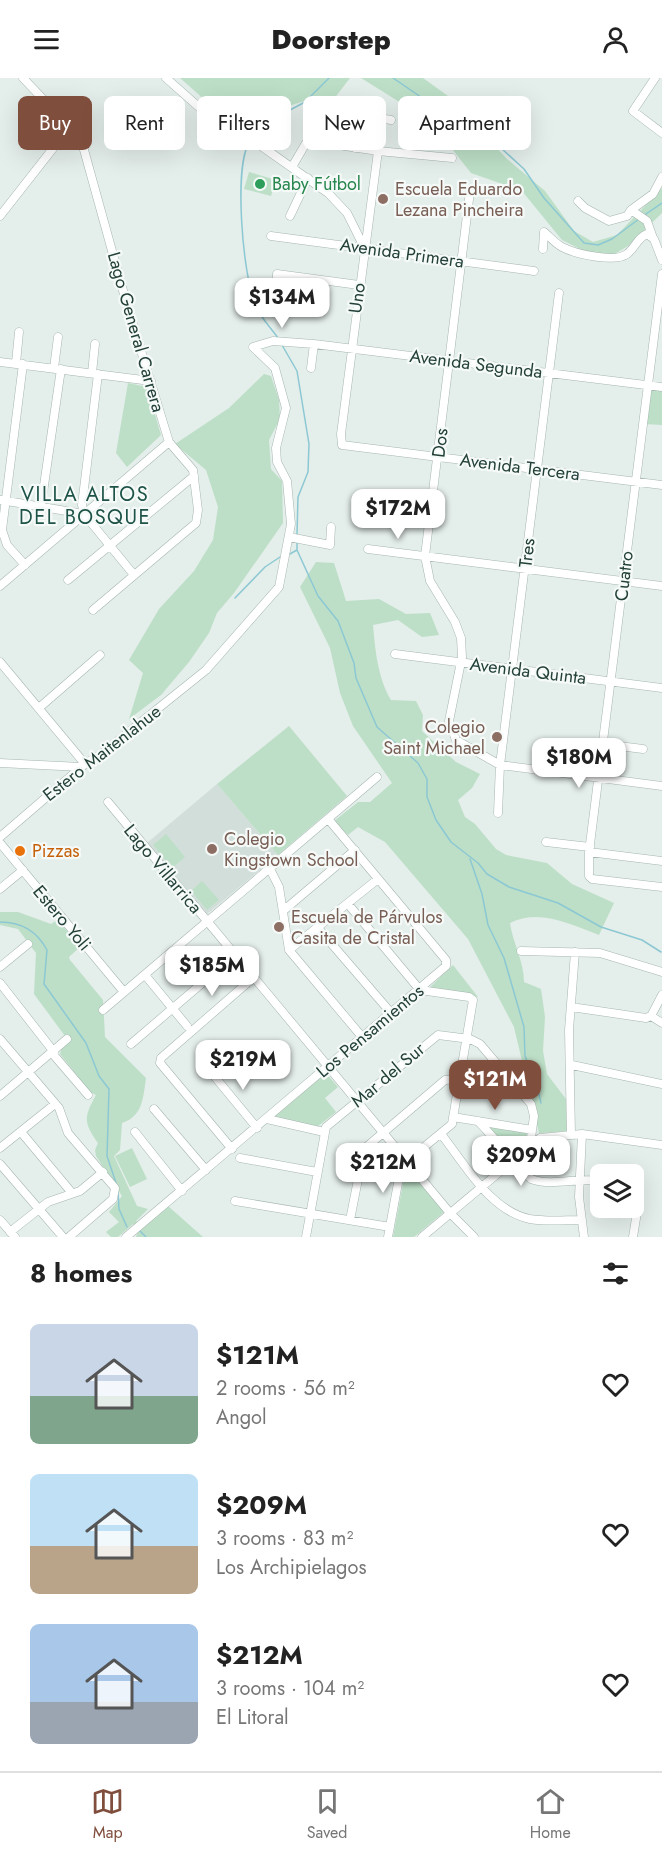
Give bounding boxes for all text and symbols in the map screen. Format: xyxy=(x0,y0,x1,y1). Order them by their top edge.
text: Doorstep xyxy=(271,20,391,59)
icon: menu xyxy=(30,23,63,56)
icon: person xyxy=(599,23,632,56)
chip: Buy xyxy=(18,96,92,150)
chip: Rent xyxy=(104,96,185,150)
chip: Filters xyxy=(197,96,291,150)
chip: New xyxy=(303,96,386,150)
chip: Apartment xyxy=(398,96,531,150)
place label: Baby Fútbol xyxy=(272,171,361,197)
place label: Escuela Eduardo Lezana Pincheira xyxy=(395,176,523,223)
marker: Baby Fútbol xyxy=(253,177,267,191)
marker: Escuela Eduardo Lezana Pincheira xyxy=(376,192,390,206)
street label: Avenida Primera xyxy=(338,231,466,275)
street label: Lago General Carrera xyxy=(101,249,171,415)
pin: $134M xyxy=(240,278,324,329)
street label: Uno xyxy=(342,281,372,315)
text: $134M xyxy=(249,283,315,312)
street label: Avenida Segunda xyxy=(408,343,544,385)
street label: Dos xyxy=(425,427,455,459)
street label: Avenida Tercera xyxy=(458,447,582,487)
district label: VILLA ALTOS DEL BOSQUE xyxy=(19,480,151,532)
pin: $172M xyxy=(356,489,440,540)
text: $172M xyxy=(365,494,431,523)
street label: Tres xyxy=(512,537,542,569)
street label: Cuatro xyxy=(608,549,640,603)
street label: Avenida Quinta xyxy=(468,651,588,691)
street label: Estero Maitenlahue xyxy=(37,698,167,808)
place label: Colegio Saint Michael xyxy=(383,714,485,761)
marker: Colegio Saint Michael xyxy=(490,730,504,744)
pin: $180M xyxy=(537,738,621,789)
text: $180M xyxy=(546,743,612,772)
street label: Lago Villarrica xyxy=(118,818,208,920)
place label: Colegio Kingstown School xyxy=(224,826,359,873)
place label: Pizzas xyxy=(32,838,80,864)
marker: Colegio Kingstown School xyxy=(205,842,219,856)
marker: Pizzas xyxy=(13,844,27,858)
street label: Estero Yoli xyxy=(27,879,97,957)
place label: Escuela de Párvulos Casita de Cristal xyxy=(291,904,443,951)
marker: Escuela de Párvulos Casita de Cristal xyxy=(272,920,286,934)
pin: $185M xyxy=(170,946,254,997)
text: $185M xyxy=(179,951,245,980)
street label: Los Pensamientos xyxy=(311,978,429,1084)
street label: Mar del Sur xyxy=(345,1036,431,1114)
pin: $219M xyxy=(201,1040,285,1091)
text: $219M xyxy=(210,1045,276,1074)
pin: $121M xyxy=(453,1060,537,1111)
text: $121M xyxy=(463,1065,527,1094)
pin: $209M xyxy=(479,1136,563,1187)
text: $209M xyxy=(486,1141,556,1170)
pin: $212M xyxy=(341,1143,425,1194)
text: $212M xyxy=(350,1148,416,1177)
map controls xyxy=(590,1164,644,1218)
button: layers xyxy=(590,1164,644,1218)
text: 8 homes xyxy=(30,1254,132,1292)
icon: filters xyxy=(599,1257,632,1290)
text: $121M xyxy=(216,1336,299,1374)
icon: home xyxy=(78,1348,150,1420)
icon: heart xyxy=(599,1368,632,1401)
text: 2 rooms · 56 m² xyxy=(216,1374,355,1403)
text: Angol xyxy=(216,1403,267,1432)
text: $209M xyxy=(216,1486,307,1524)
icon: home xyxy=(78,1498,150,1570)
icon: heart xyxy=(599,1518,632,1551)
text: 3 rooms · 83 m² xyxy=(216,1524,353,1553)
text: Los Archipielagos xyxy=(216,1553,367,1582)
text: $212M xyxy=(216,1636,303,1674)
icon: home xyxy=(78,1648,150,1720)
icon: heart xyxy=(599,1668,632,1701)
text: 3 rooms · 104 m² xyxy=(216,1674,364,1703)
text: El Litoral xyxy=(216,1703,289,1732)
tab: Map xyxy=(91,1785,124,1844)
tab: Saved xyxy=(307,1785,347,1844)
tab: Home xyxy=(530,1785,571,1844)

